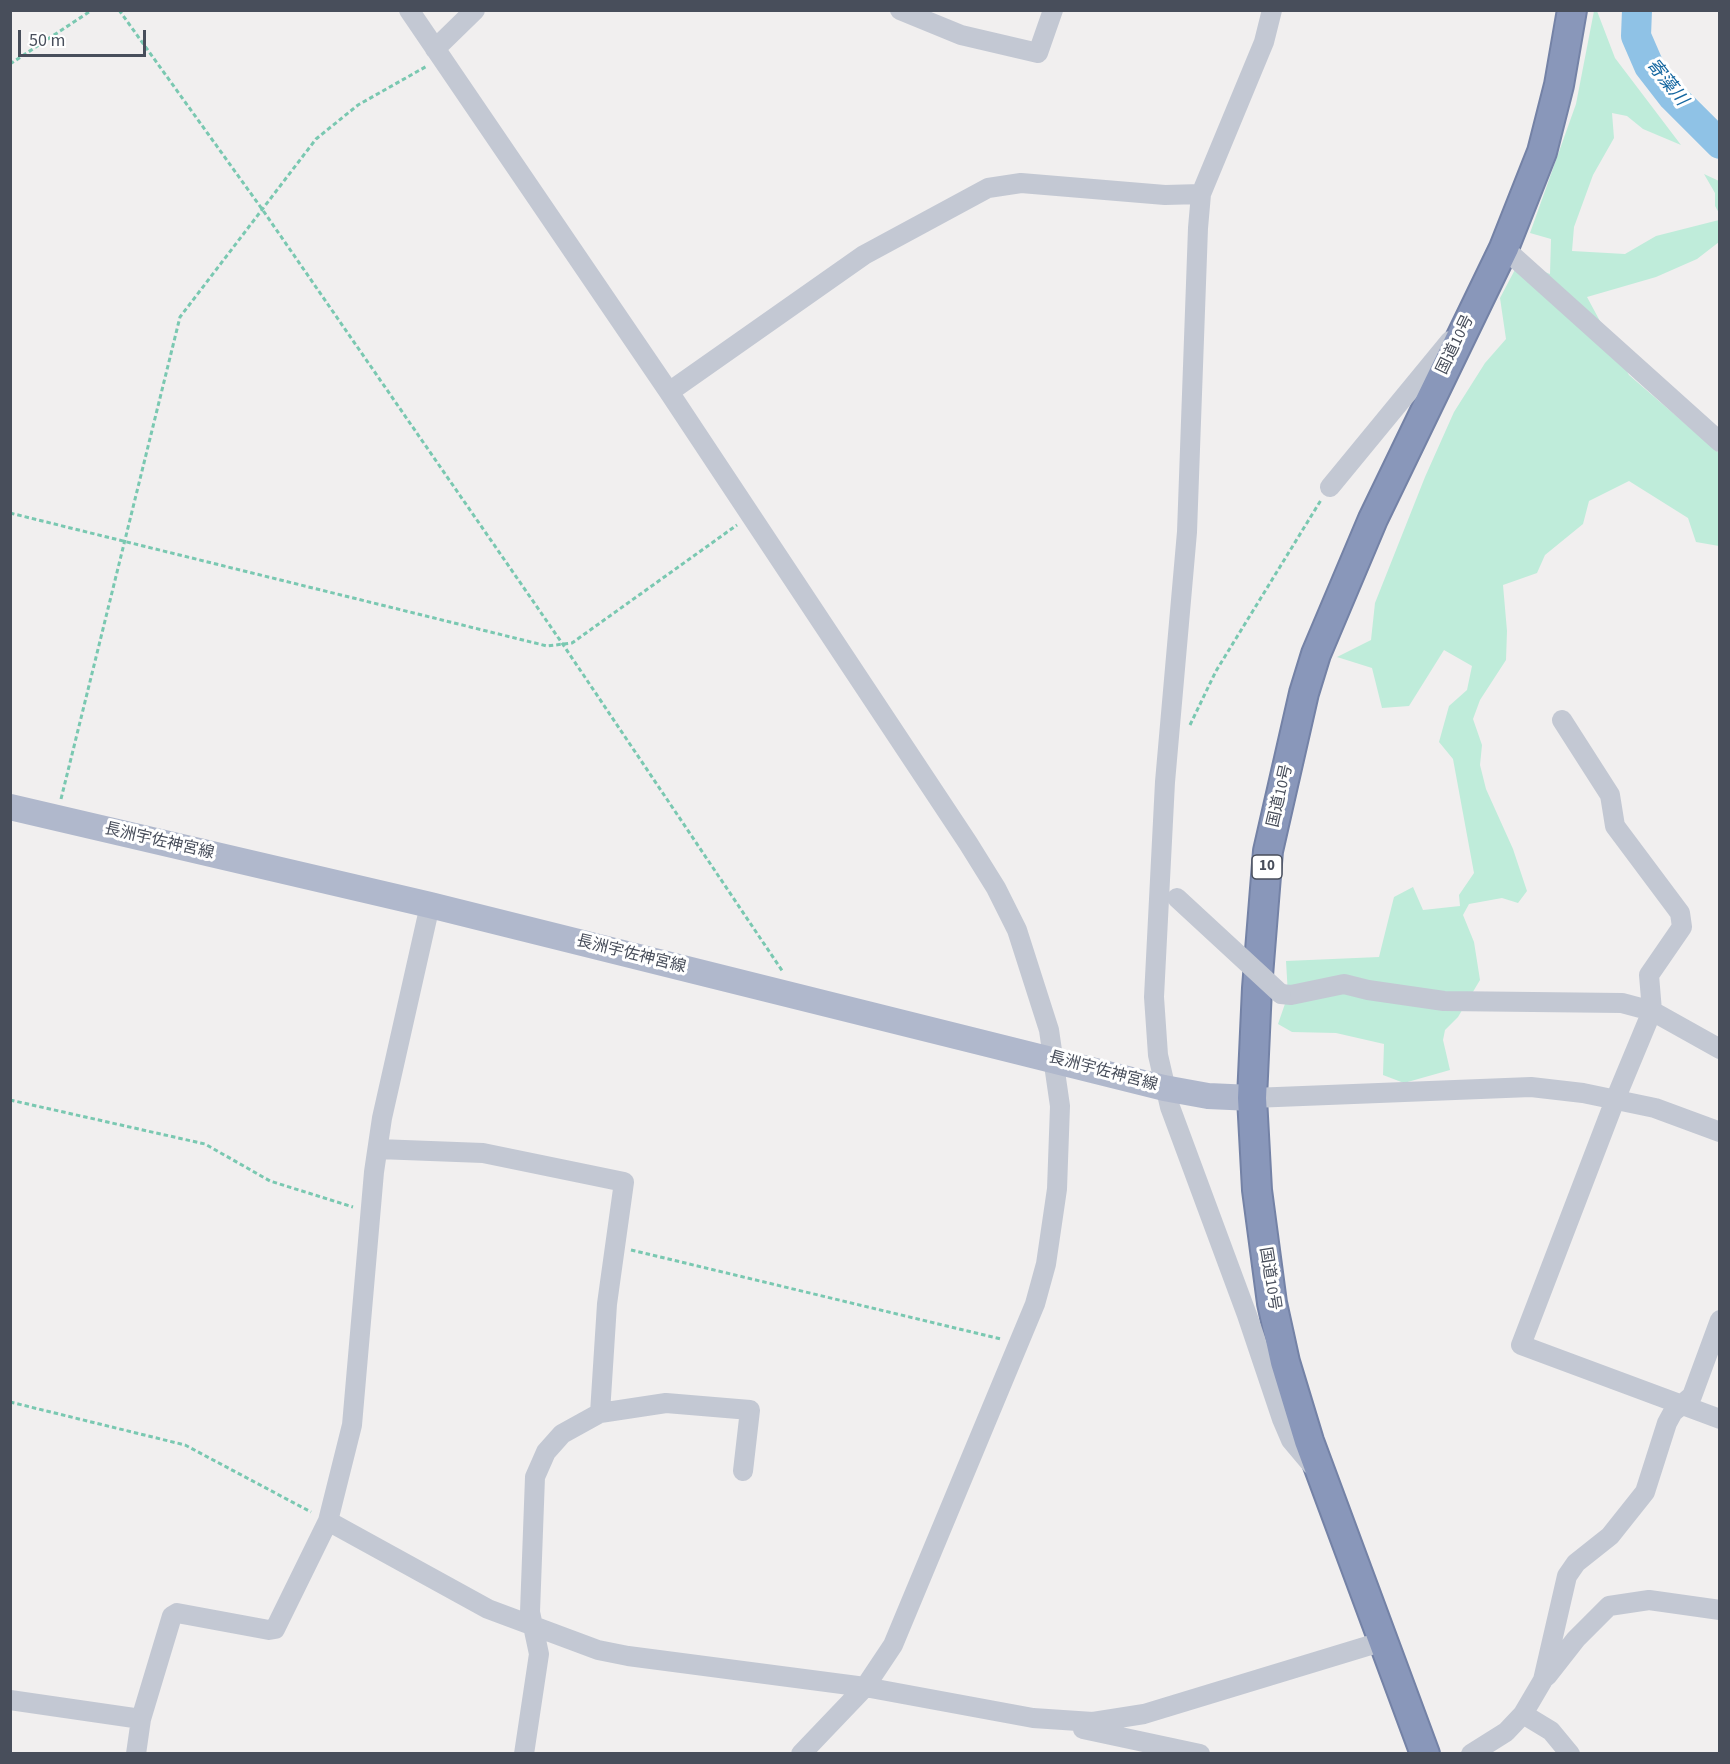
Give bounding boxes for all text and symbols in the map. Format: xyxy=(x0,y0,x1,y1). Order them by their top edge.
scale bar xyxy=(21,18,148,56)
text: 50 m xyxy=(29,28,65,53)
water label: 寄藻川 xyxy=(1641,55,1691,111)
street label: 国道10号 xyxy=(1433,312,1479,378)
street label: 国道10号 xyxy=(1264,763,1298,829)
street label: 長洲宇佐神宮線 xyxy=(102,820,216,864)
road number: 10 xyxy=(1252,855,1282,879)
street label: 長洲宇佐神宮線 xyxy=(574,932,688,978)
street label: 長洲宇佐神宮線 xyxy=(1046,1048,1160,1096)
street label: 国道10号 xyxy=(1255,1246,1283,1312)

